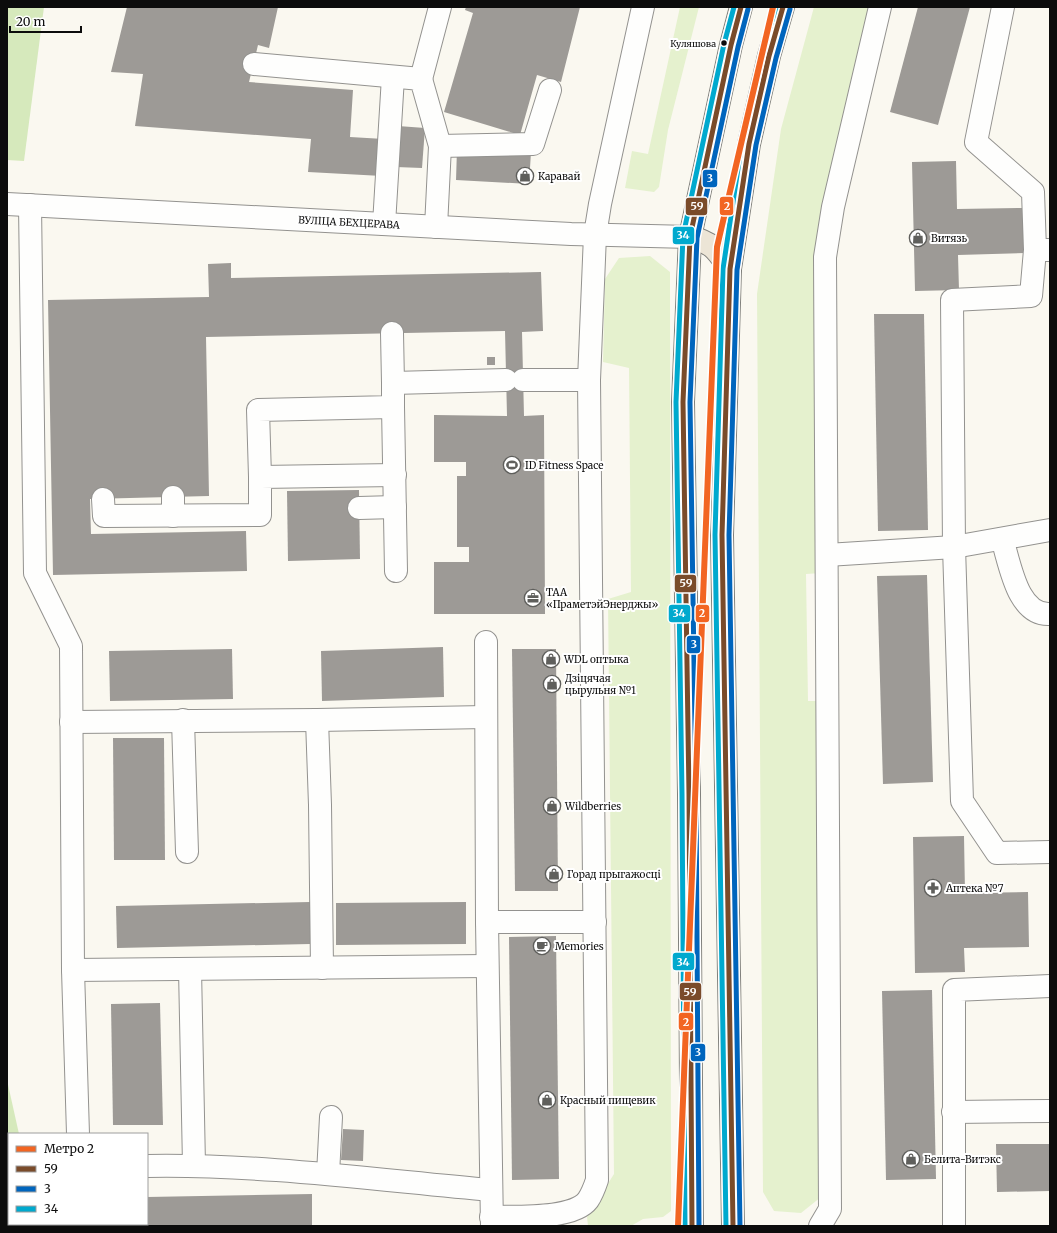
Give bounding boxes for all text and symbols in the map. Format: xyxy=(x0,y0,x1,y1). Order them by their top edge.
scale bar xyxy=(10,8,81,34)
text: 20 m xyxy=(16,14,45,29)
place label: Куляшова xyxy=(670,38,716,49)
marker: Куляшова xyxy=(719,38,729,48)
shop icon: Каравай xyxy=(515,166,535,186)
line badge: 3 xyxy=(702,169,718,188)
place label: Каравай xyxy=(538,170,580,183)
text: 3 xyxy=(707,171,713,185)
line badge: 2 xyxy=(719,196,734,216)
line badge: 59 xyxy=(685,197,708,216)
text: 59 xyxy=(691,199,704,213)
text: 2 xyxy=(724,199,731,213)
street label: ВУЛІЦА БЕХЦЕРАВА xyxy=(298,213,401,232)
line badge: 34 xyxy=(672,226,695,245)
text: 34 xyxy=(676,228,690,242)
shop icon: Витязь xyxy=(908,228,928,248)
place label: Витязь xyxy=(931,232,967,245)
sports icon: ID Fitness Space xyxy=(502,455,522,475)
place label: ID Fitness Space xyxy=(525,459,603,472)
line badge: 59 xyxy=(674,574,697,593)
text: 59 xyxy=(680,576,693,590)
place label: ТАА «ПраметэйЭнерджы» xyxy=(546,586,659,611)
office icon: ТАА «ПраметэйЭнерджы» xyxy=(523,588,543,608)
line badge: 34 xyxy=(668,604,691,623)
line badge: 2 xyxy=(695,604,710,623)
text: 34 xyxy=(672,606,686,620)
text: 2 xyxy=(699,606,706,620)
line badge: 3 xyxy=(686,635,701,654)
text: 3 xyxy=(691,637,697,651)
shop icon: WDL оптыка xyxy=(541,649,561,669)
place label: WDL оптыка xyxy=(563,653,629,666)
place label: Дзіцячая цырульня №1 xyxy=(565,672,636,697)
shop icon: Дзіцячая цырульня №1 xyxy=(542,674,562,694)
shop icon: Wildberries xyxy=(542,796,562,816)
place label: Wildberries xyxy=(564,800,621,813)
shop icon: Горад прыгажосці xyxy=(544,864,564,884)
place label: Горад прыгажосці xyxy=(567,868,661,881)
pharmacy icon: Аптека №7 xyxy=(923,878,943,898)
place label: Аптека №7 xyxy=(945,882,1004,895)
cafe icon: Memories xyxy=(532,936,552,956)
place label: Memories xyxy=(555,940,604,953)
line badge: 34 xyxy=(672,952,695,971)
text: 34 xyxy=(676,955,690,969)
line badge: 59 xyxy=(679,982,702,1001)
text: 59 xyxy=(684,985,697,999)
line badge: 2 xyxy=(678,1012,694,1031)
text: 2 xyxy=(683,1015,690,1029)
line badge: 3 xyxy=(690,1043,706,1062)
text: 3 xyxy=(695,1045,701,1059)
shop icon: Красный пищевик xyxy=(537,1090,557,1110)
place label: Красный пищевик xyxy=(560,1094,656,1107)
legend xyxy=(8,1133,148,1225)
text: Метро 2 xyxy=(44,1141,94,1156)
shop icon: Белита-Витэкс xyxy=(901,1149,921,1169)
place label: Белита-Витэкс xyxy=(924,1153,1001,1166)
text: 59 xyxy=(44,1161,58,1176)
text: 3 xyxy=(44,1181,51,1196)
text: 34 xyxy=(44,1201,59,1216)

